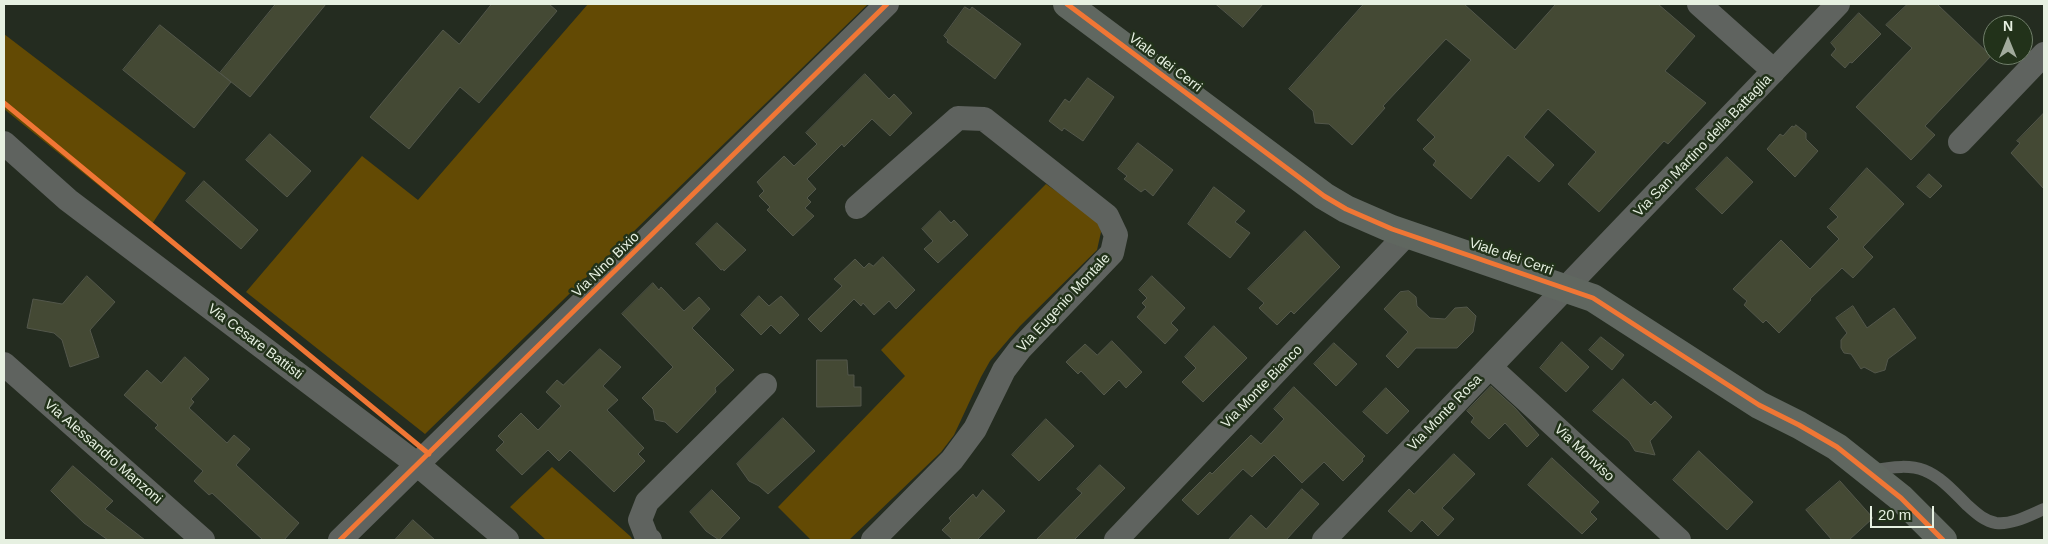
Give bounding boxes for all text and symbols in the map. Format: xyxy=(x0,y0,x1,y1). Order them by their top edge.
north arrow xyxy=(1983,15,2033,65)
text: N xyxy=(2003,18,2013,34)
street label: Viale dei Cerri xyxy=(1125,30,1205,96)
street label: Via San Martino della Battaglia xyxy=(1631,71,1775,221)
street label: Via Nino Bixio xyxy=(569,229,643,301)
street label: Viale dei Cerri xyxy=(1467,235,1555,279)
street label: Via Eugenio Montale xyxy=(1014,250,1114,356)
street label: Via Cesare Battisti xyxy=(204,301,306,383)
street label: Via Monte Bianco xyxy=(1218,342,1306,432)
street label: Via Monte Rosa xyxy=(1404,371,1486,455)
street label: Via Alessandro Manzoni xyxy=(41,396,165,508)
street label: Via Monviso xyxy=(1550,421,1618,485)
scale bar xyxy=(1873,496,1937,528)
text: 20 m xyxy=(1878,506,1911,523)

